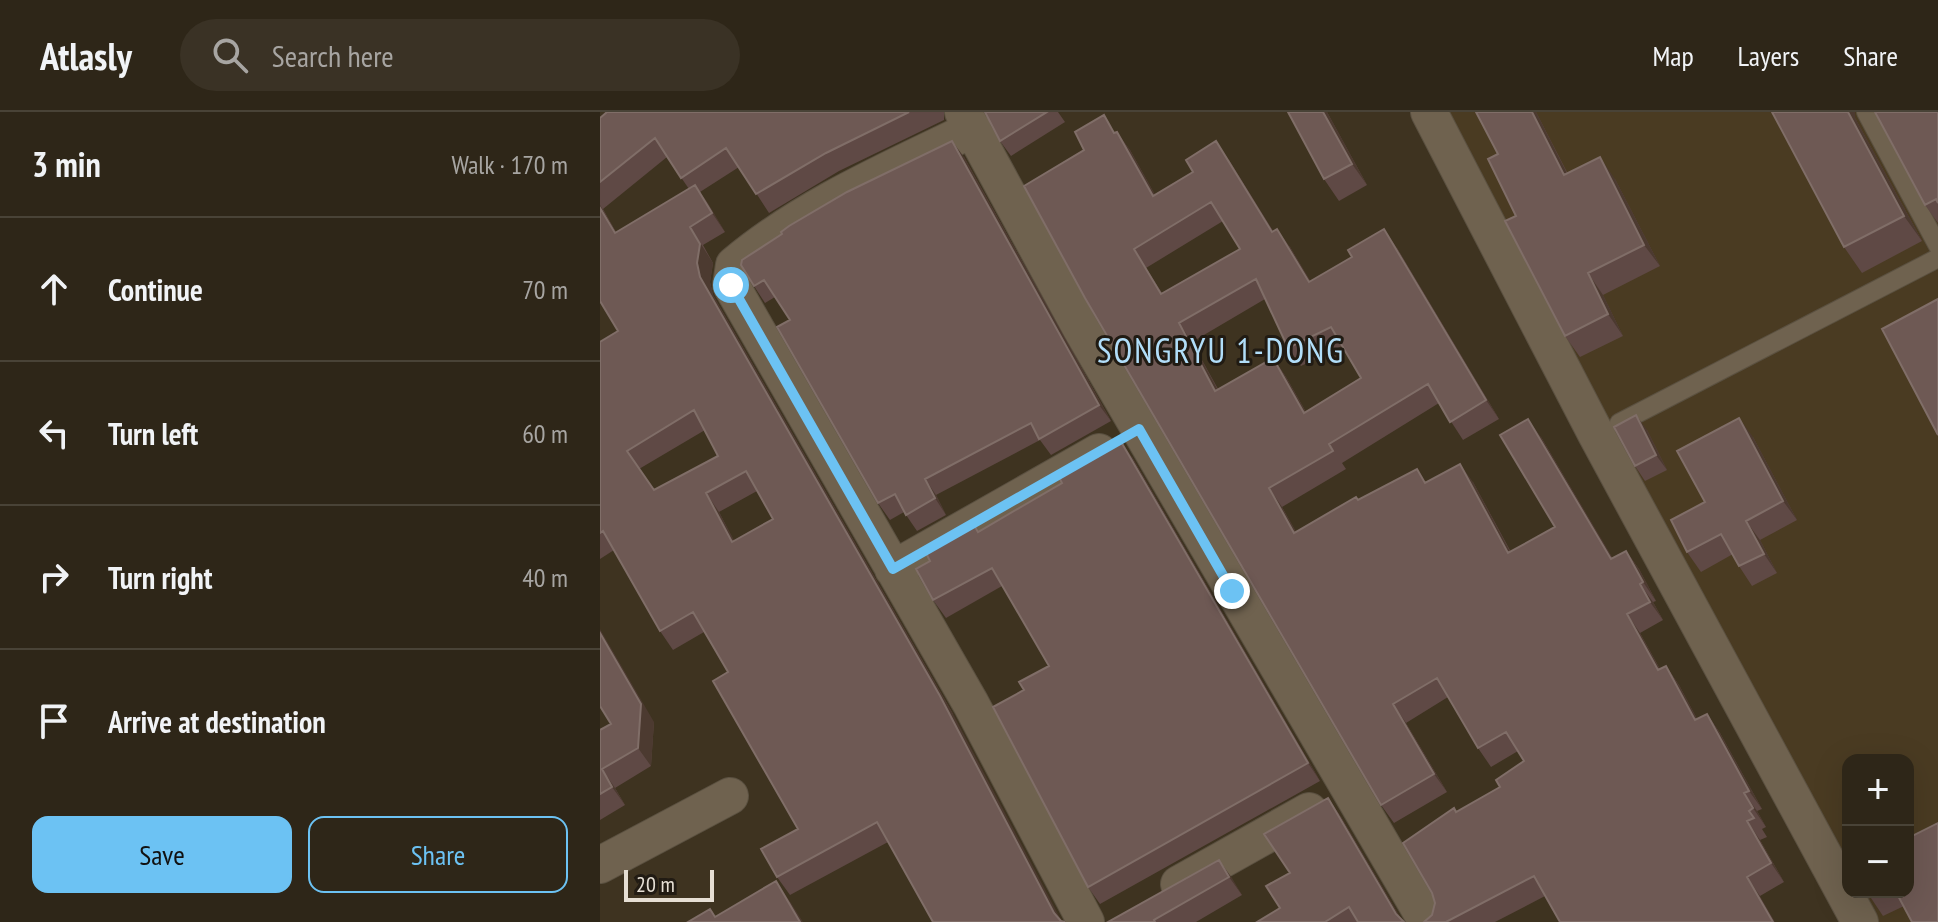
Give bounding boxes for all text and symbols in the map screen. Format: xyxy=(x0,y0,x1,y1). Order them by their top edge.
search box xyxy=(180,19,740,91)
text: Atlasly xyxy=(40,31,132,80)
icon: search xyxy=(208,33,252,77)
text: Search here xyxy=(272,36,394,75)
text: Map xyxy=(1652,37,1694,74)
text: Layers xyxy=(1738,37,1799,74)
text: Share xyxy=(1843,37,1898,74)
text: 3 min xyxy=(32,142,101,186)
text: Walk · 170 m xyxy=(451,148,568,181)
icon: ahead xyxy=(32,267,76,311)
route start xyxy=(713,267,749,303)
text: Continue xyxy=(108,270,203,309)
text: 70 m xyxy=(522,273,568,306)
district label: SONGRYU 1-DONG xyxy=(1097,328,1345,372)
icon: left xyxy=(32,411,76,455)
text: Turn left xyxy=(108,414,198,453)
text: 60 m xyxy=(522,417,568,450)
icon: right xyxy=(32,555,76,599)
text: Turn right xyxy=(108,558,212,597)
text: 40 m xyxy=(522,561,568,594)
route end xyxy=(1214,573,1250,609)
icon: arrive xyxy=(32,699,76,743)
text: Arrive at destination xyxy=(108,702,326,741)
map controls xyxy=(1842,754,1914,898)
button: + xyxy=(1842,754,1914,826)
button: Save xyxy=(32,816,292,893)
button: Share xyxy=(308,816,568,893)
button: − xyxy=(1842,826,1914,898)
scale bar xyxy=(624,866,714,902)
text: 20 m xyxy=(636,870,675,898)

